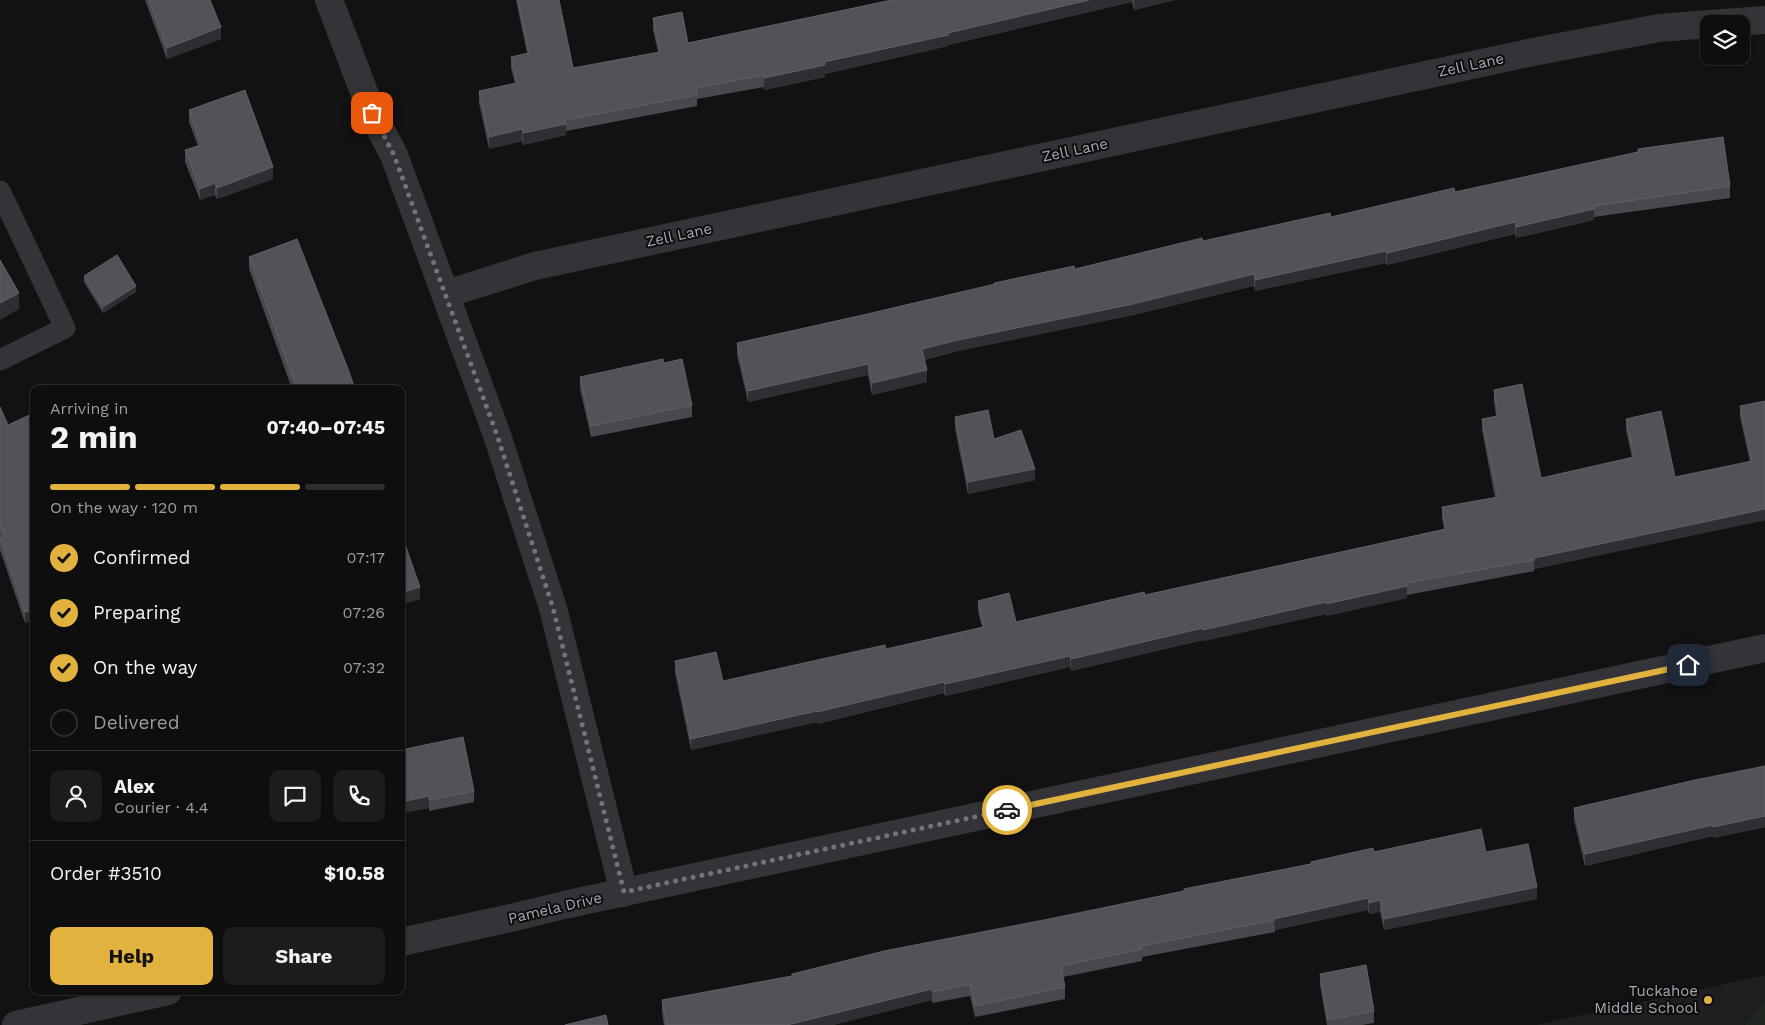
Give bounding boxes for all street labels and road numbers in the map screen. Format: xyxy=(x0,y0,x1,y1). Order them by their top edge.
street label: Zell Lane xyxy=(1436,49,1506,81)
street label: Zell Lane xyxy=(1040,134,1110,166)
street label: Zell Lane xyxy=(644,219,714,251)
street label: Pamela Drive xyxy=(506,888,604,928)

